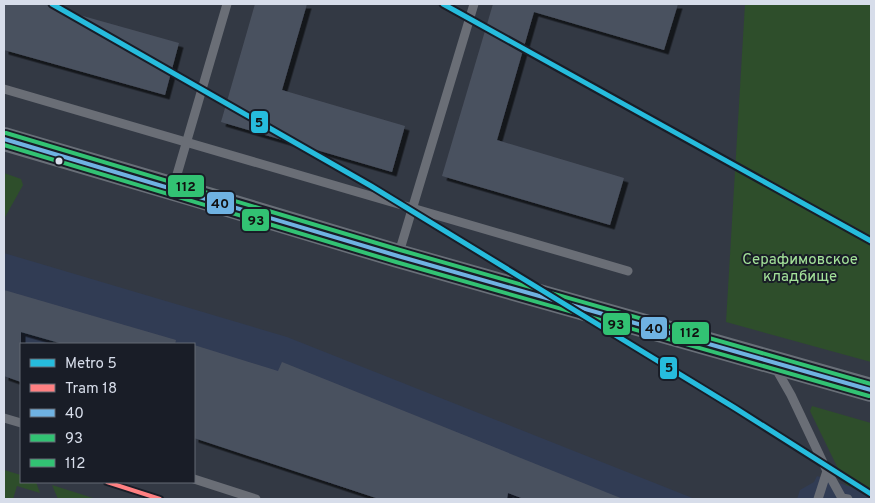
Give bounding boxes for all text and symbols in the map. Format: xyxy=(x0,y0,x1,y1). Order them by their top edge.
line badge: 5 xyxy=(250,110,269,134)
text: 5 xyxy=(255,115,263,132)
unlabelled marker xyxy=(54,156,64,166)
line badge: 112 xyxy=(167,174,205,198)
text: 112 xyxy=(176,179,196,196)
line badge: 40 xyxy=(206,191,235,215)
text: 40 xyxy=(211,196,229,213)
line badge: 93 xyxy=(241,208,270,232)
text: 93 xyxy=(248,213,265,230)
park label: Серафимовское кладбище xyxy=(742,251,858,287)
line badge: 93 xyxy=(602,312,631,336)
line badge: 40 xyxy=(640,316,668,340)
text: 93 xyxy=(608,317,625,334)
text: 40 xyxy=(645,321,663,338)
line badge: 112 xyxy=(671,321,710,345)
text: 112 xyxy=(680,325,700,342)
legend xyxy=(20,343,195,483)
text: Metro 5 xyxy=(65,355,117,374)
line badge: 5 xyxy=(659,356,678,380)
text: 5 xyxy=(665,360,673,377)
text: Tram 18 xyxy=(65,380,117,399)
text: 40 xyxy=(65,405,84,424)
text: 93 xyxy=(65,430,83,449)
text: 112 xyxy=(65,455,85,474)

